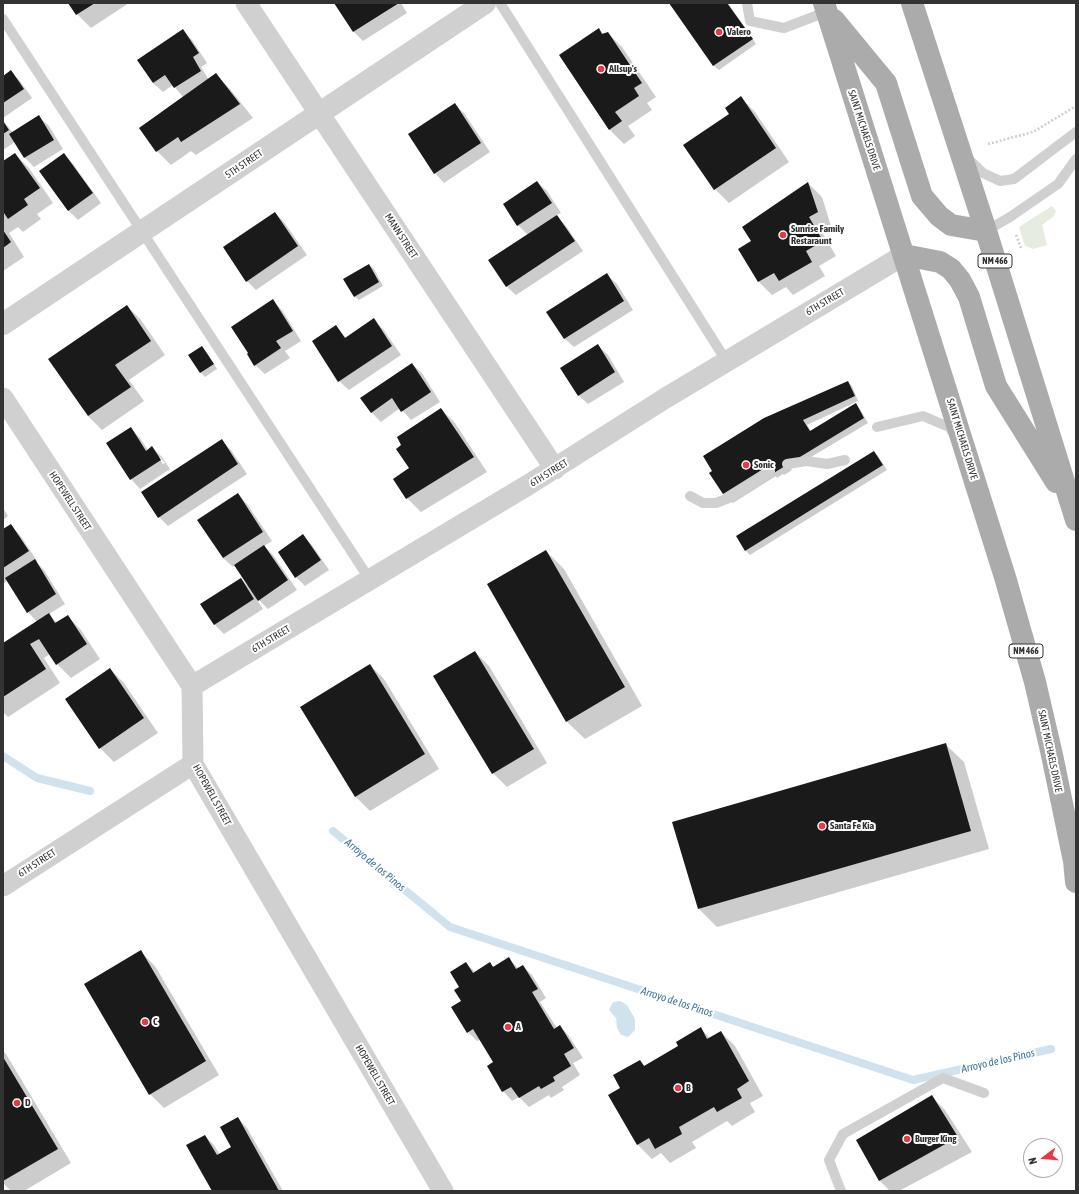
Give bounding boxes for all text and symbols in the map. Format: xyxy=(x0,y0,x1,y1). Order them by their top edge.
place label: Valero xyxy=(727,26,751,38)
marker: Valero xyxy=(714,27,724,37)
place label: Allsup's xyxy=(609,63,637,75)
marker: Allsup's xyxy=(596,64,606,74)
street label: SAINT MICHAELS DRIVE xyxy=(845,88,883,172)
street label: 5TH STREET xyxy=(223,147,265,181)
street label: MANN STREET xyxy=(382,211,420,261)
place label: Sunrise Family Restaraunt xyxy=(791,223,844,246)
marker: Sunrise Family Restaraunt xyxy=(778,230,788,240)
road number: NM 466 xyxy=(978,254,1012,268)
street label: 6TH STREET xyxy=(804,286,846,318)
street label: SAINT MICHAELS DRIVE xyxy=(944,397,980,481)
street label: 6TH STREET xyxy=(528,457,570,489)
place label: Sonic xyxy=(754,459,774,471)
marker: Sonic xyxy=(741,460,751,470)
street label: HOPEWELL STREET xyxy=(46,469,94,533)
street label: 6TH STREET xyxy=(250,623,292,655)
road number: NM 466 xyxy=(1009,644,1043,658)
street label: SAINT MICHAELS DRIVE xyxy=(1035,709,1065,793)
street label: HOPEWELL STREET xyxy=(190,762,234,828)
place label: Santa Fe Kia xyxy=(830,820,874,832)
marker: Santa Fe Kia xyxy=(817,821,827,831)
water label: Arroyo de los Pinos xyxy=(342,836,408,894)
street label: 6TH STREET xyxy=(16,846,58,880)
water label: Arroyo de los Pinos xyxy=(639,984,715,1020)
place label: C xyxy=(153,1016,157,1028)
marker: C xyxy=(140,1017,150,1027)
place label: A xyxy=(516,1021,521,1033)
marker: A xyxy=(503,1022,513,1032)
street label: HOPEWELL STREET xyxy=(353,1043,397,1107)
water label: Arroyo de los Pinos xyxy=(960,1046,1036,1076)
place label: B xyxy=(686,1082,691,1094)
marker: B xyxy=(673,1083,683,1093)
place label: D xyxy=(25,1097,31,1109)
marker: D xyxy=(12,1098,22,1108)
place label: Burger King xyxy=(915,1133,957,1145)
marker: Burger King xyxy=(902,1134,912,1144)
north arrow xyxy=(1023,1138,1063,1178)
text: N xyxy=(1026,1156,1039,1166)

